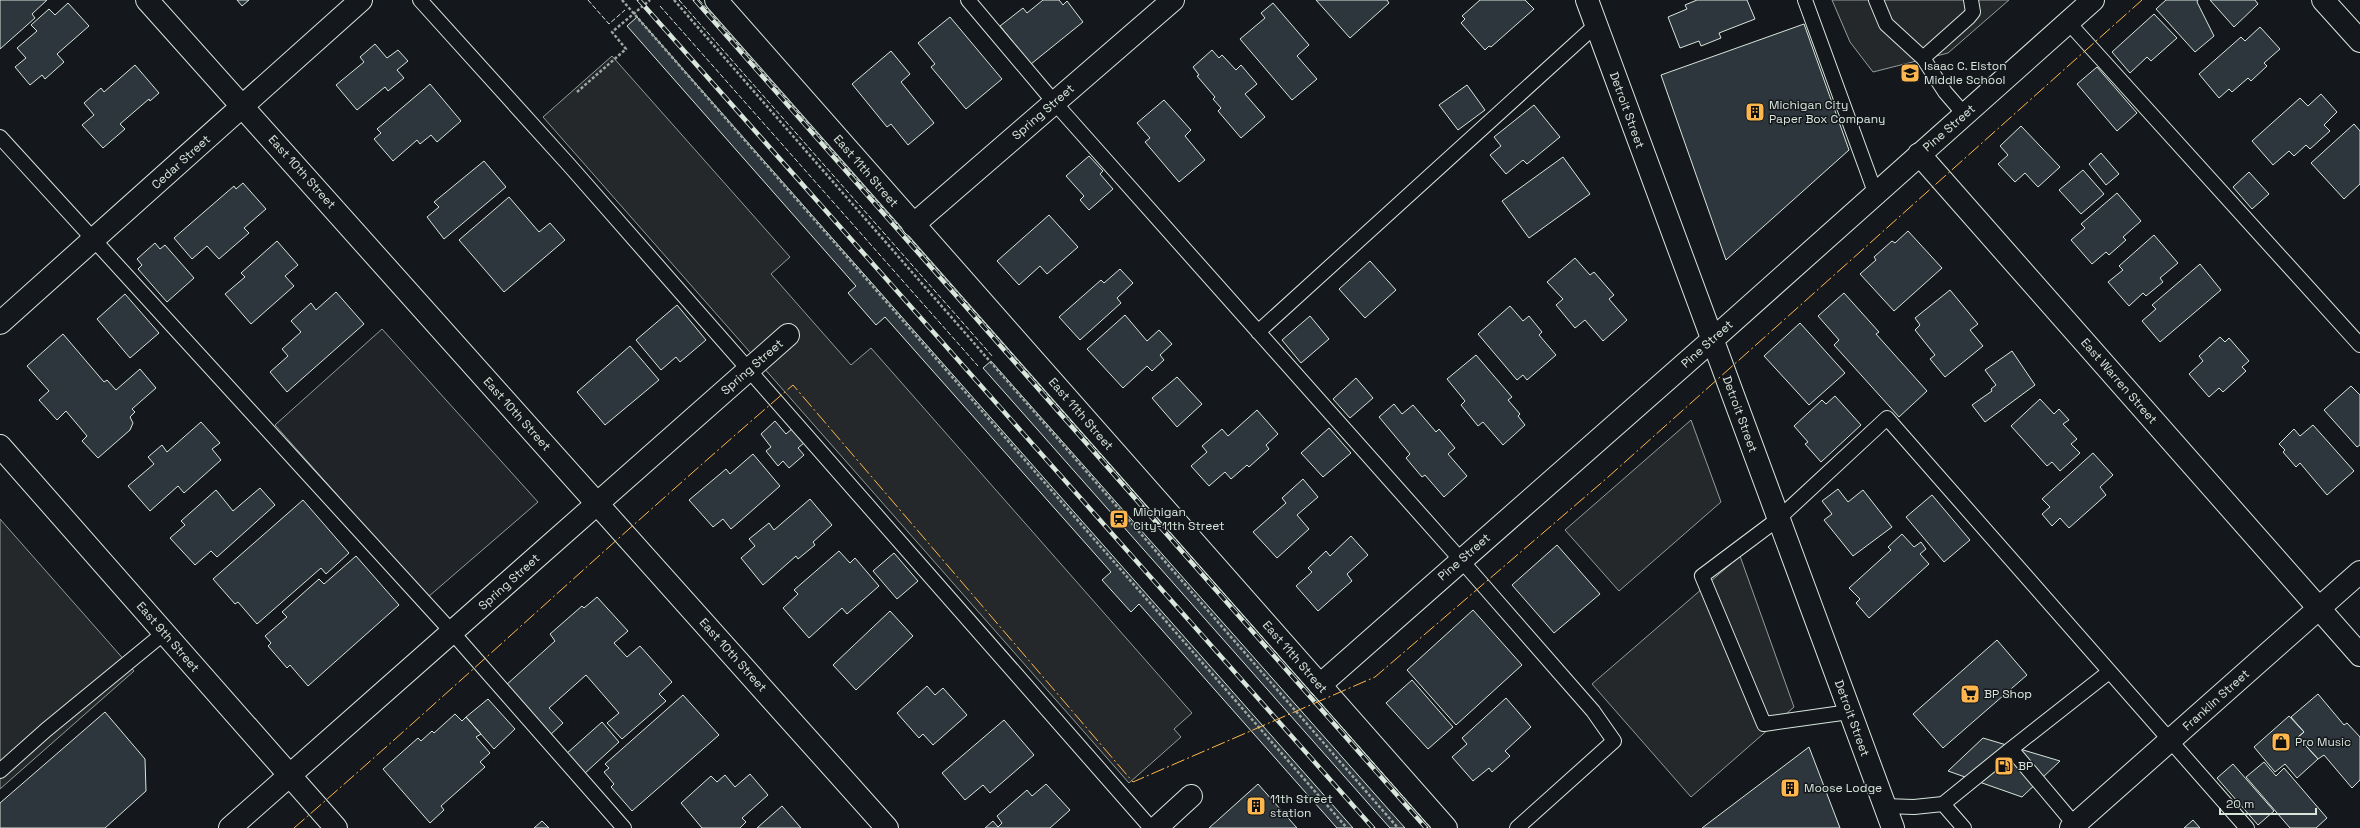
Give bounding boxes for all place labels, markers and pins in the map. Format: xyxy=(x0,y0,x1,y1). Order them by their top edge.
place label: Isaac C. Elston Middle School xyxy=(1924,58,2007,88)
school or university icon: Isaac C. Elston Middle School xyxy=(1899,62,1921,84)
place label: Michigan City Paper Box Company xyxy=(1769,97,1885,127)
building icon: Michigan City Paper Box Company xyxy=(1744,101,1766,123)
place label: Michigan City-11th Street xyxy=(1133,504,1225,534)
station icon: Michigan City-11th Street xyxy=(1108,508,1130,530)
supermarket icon: BP Shop xyxy=(1959,683,1981,705)
place label: BP Shop xyxy=(1984,686,2032,702)
shop icon: Pro Music xyxy=(2270,731,2292,753)
place label: Pro Music xyxy=(2295,734,2351,750)
fuel station icon: BP xyxy=(1993,755,2015,777)
place label: BP xyxy=(2018,758,2033,774)
building icon: Moose Lodge xyxy=(1779,777,1801,799)
place label: Moose Lodge xyxy=(1804,780,1882,796)
place label: 11th Street station xyxy=(1270,791,1333,821)
building icon: 11th Street station xyxy=(1245,795,1267,817)

